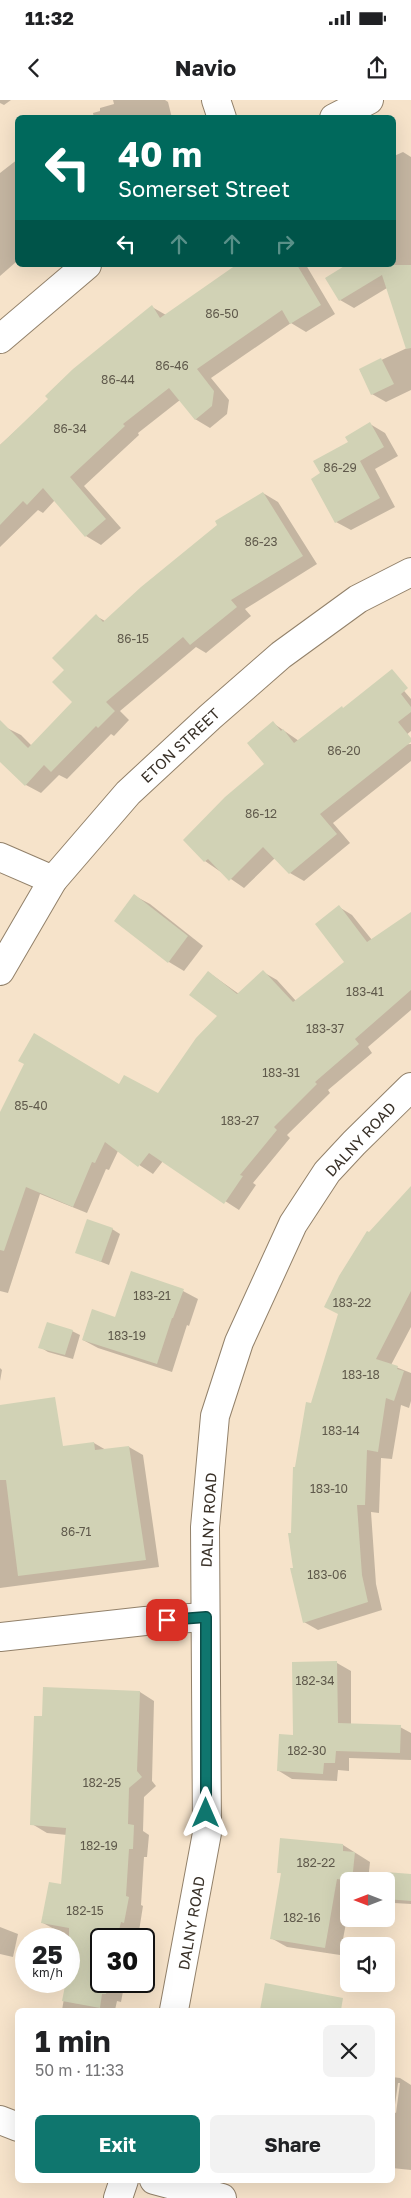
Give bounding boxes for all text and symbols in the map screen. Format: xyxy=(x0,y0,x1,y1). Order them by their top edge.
text: 11:32 xyxy=(25,6,74,29)
icon: back xyxy=(20,54,48,82)
text: Navio xyxy=(175,54,236,81)
icon: share xyxy=(363,54,391,82)
text: 40 m xyxy=(118,133,202,175)
icon: left xyxy=(35,135,100,200)
text: Somerset Street xyxy=(118,175,290,202)
icon: left xyxy=(112,230,140,258)
icon: ahead xyxy=(165,230,193,258)
icon: ahead xyxy=(218,230,246,258)
icon: right xyxy=(271,230,299,258)
house number: 86-50 xyxy=(205,306,239,321)
house number: 86-46 xyxy=(155,358,189,373)
house number: 86-44 xyxy=(101,372,135,387)
house number: 86-34 xyxy=(53,421,87,436)
house number: 86-29 xyxy=(323,460,357,475)
house number: 86-23 xyxy=(244,534,278,549)
house number: 86-15 xyxy=(117,631,149,646)
street label: ETON STREET xyxy=(137,704,223,786)
house number: 86-20 xyxy=(327,743,361,758)
house number: 86-12 xyxy=(245,806,277,821)
house number: 183-41 xyxy=(346,984,384,999)
house number: 183-37 xyxy=(306,1021,344,1036)
house number: 183-31 xyxy=(262,1065,300,1080)
house number: 85-40 xyxy=(14,1098,48,1113)
street label: DALNY ROAD xyxy=(321,1098,399,1180)
house number: 183-27 xyxy=(221,1113,259,1128)
house number: 183-21 xyxy=(133,1288,171,1303)
house number: 183-22 xyxy=(333,1295,371,1310)
house number: 183-19 xyxy=(108,1328,146,1343)
house number: 183-18 xyxy=(342,1367,380,1382)
house number: 183-14 xyxy=(322,1423,360,1438)
street label: DALNY ROAD xyxy=(197,1472,219,1568)
house number: 183-10 xyxy=(310,1481,348,1496)
house number: 86-71 xyxy=(61,1524,91,1539)
house number: 183-06 xyxy=(307,1567,347,1582)
pin xyxy=(146,1599,188,1641)
icon: arrive xyxy=(153,1606,181,1634)
house number: 182-34 xyxy=(295,1673,335,1688)
house number: 182-30 xyxy=(287,1743,327,1758)
house number: 182-25 xyxy=(83,1775,121,1790)
position arrow xyxy=(179,1786,231,1838)
house number: 182-19 xyxy=(80,1838,118,1853)
house number: 182-22 xyxy=(297,1855,335,1870)
north arrow xyxy=(340,1872,395,1928)
map controls xyxy=(340,1872,395,1992)
street label: DALNY ROAD xyxy=(174,1875,208,1971)
house number: 182-15 xyxy=(66,1903,104,1918)
house number: 182-16 xyxy=(283,1910,321,1925)
speed limit sign: 30 xyxy=(90,1928,155,1993)
button: sound xyxy=(340,1937,395,1992)
text: 25 xyxy=(32,1939,63,1970)
text: km/h xyxy=(32,1965,63,1980)
text: 1 min xyxy=(35,2023,111,2059)
button: close xyxy=(323,2025,375,2077)
text: 50 m · 11:33 xyxy=(35,2060,124,2080)
button: Exit xyxy=(35,2115,200,2173)
button: Share xyxy=(210,2115,375,2173)

